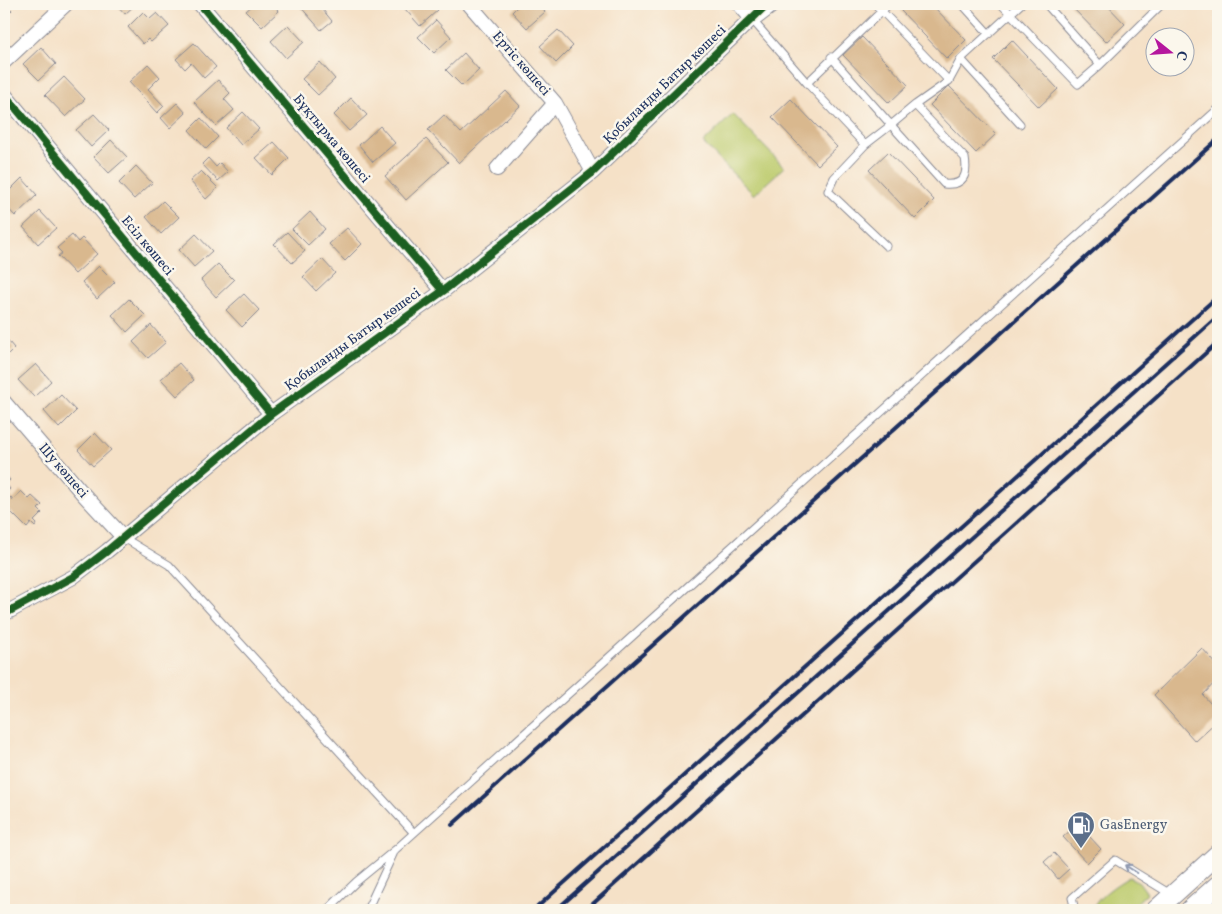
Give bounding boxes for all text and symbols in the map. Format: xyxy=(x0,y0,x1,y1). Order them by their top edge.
street label: Қобыланды Батыр көшесі xyxy=(599,21,731,149)
street label: Ертіс көшесі xyxy=(488,28,554,100)
north arrow xyxy=(1144,28,1194,78)
text: С xyxy=(1171,48,1191,62)
street label: Бұқтырма көшесі xyxy=(288,90,374,188)
street label: Есіл көшесі xyxy=(116,212,178,280)
street label: Қобыланды Батыр көшесі xyxy=(281,284,425,396)
street label: Шу көшесі xyxy=(34,439,92,503)
fuel station icon: GasEnergy xyxy=(1066,810,1096,849)
place label: GasEnergy xyxy=(1100,816,1168,835)
one-way arrow xyxy=(1124,864,1138,874)

